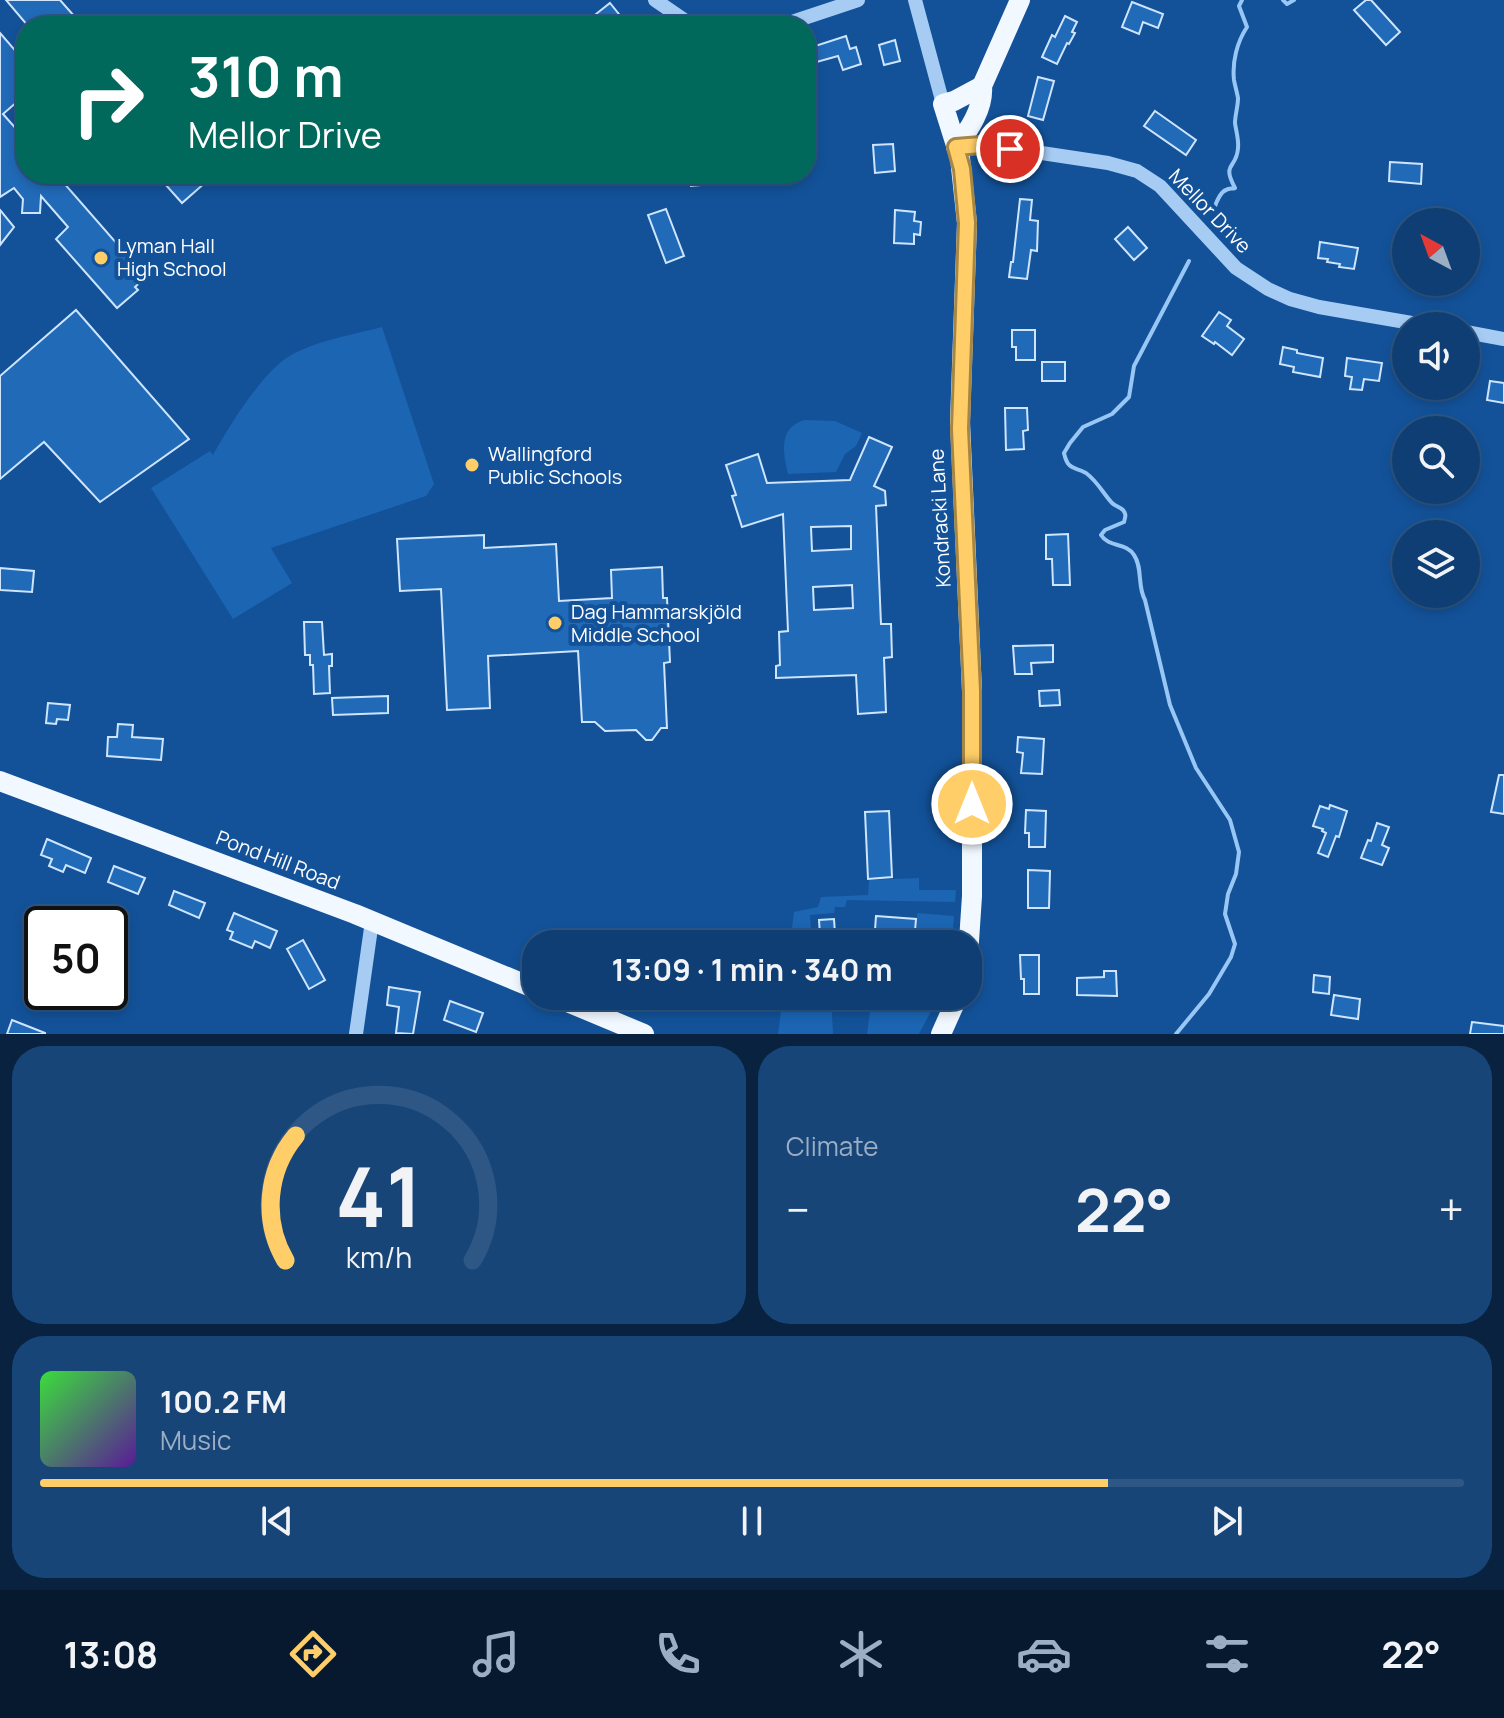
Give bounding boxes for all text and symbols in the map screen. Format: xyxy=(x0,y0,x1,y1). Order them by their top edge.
text: 310 m xyxy=(188,37,344,114)
icon: right xyxy=(56,48,160,152)
text: Mellor Drive xyxy=(188,110,382,159)
pin xyxy=(976,115,1044,183)
icon: arrive xyxy=(988,127,1032,171)
street label: Mellor Drive xyxy=(1163,163,1257,259)
north arrow xyxy=(1392,208,1480,296)
map controls xyxy=(1392,208,1480,608)
place label: Lyman Hall High School xyxy=(117,232,227,282)
marker: Lyman Hall High School xyxy=(92,249,110,267)
button: sound xyxy=(1392,312,1480,400)
button: search xyxy=(1392,416,1480,504)
place label: Wallingford Public Schools xyxy=(488,440,622,490)
street label: Kondracki Lane xyxy=(922,448,957,588)
marker: Wallingford Public Schools xyxy=(463,456,481,474)
button: layers xyxy=(1392,520,1480,608)
place label: Dag Hammarskjöld Middle School xyxy=(571,598,742,648)
marker: Dag Hammarskjöld Middle School xyxy=(546,614,564,632)
position arrow xyxy=(930,762,1014,846)
street label: Pond Hill Road xyxy=(212,824,344,896)
speed limit sign: 50 xyxy=(24,906,128,1010)
text: 13:09 · 1 min · 340 m xyxy=(612,949,892,990)
text: Climate xyxy=(786,1128,878,1164)
text: 41 xyxy=(335,1138,423,1252)
text: 22° xyxy=(1075,1168,1173,1250)
text: − xyxy=(786,1179,810,1239)
text: + xyxy=(1439,1179,1464,1239)
text: km/h xyxy=(346,1238,412,1277)
text: 100.2 FM xyxy=(160,1381,287,1422)
text: Music xyxy=(160,1422,231,1458)
icon: previous xyxy=(255,1499,299,1543)
icon: pause xyxy=(730,1499,774,1543)
icon: next xyxy=(1205,1499,1249,1543)
icon: directions xyxy=(285,1626,341,1682)
icon: music xyxy=(468,1626,524,1682)
icon: phone xyxy=(650,1626,706,1682)
icon: climate xyxy=(833,1626,889,1682)
icon: car xyxy=(1016,1626,1072,1682)
icon: filters xyxy=(1199,1626,1255,1682)
text: 13:08 xyxy=(63,1630,158,1679)
text: 22° xyxy=(1382,1630,1441,1679)

